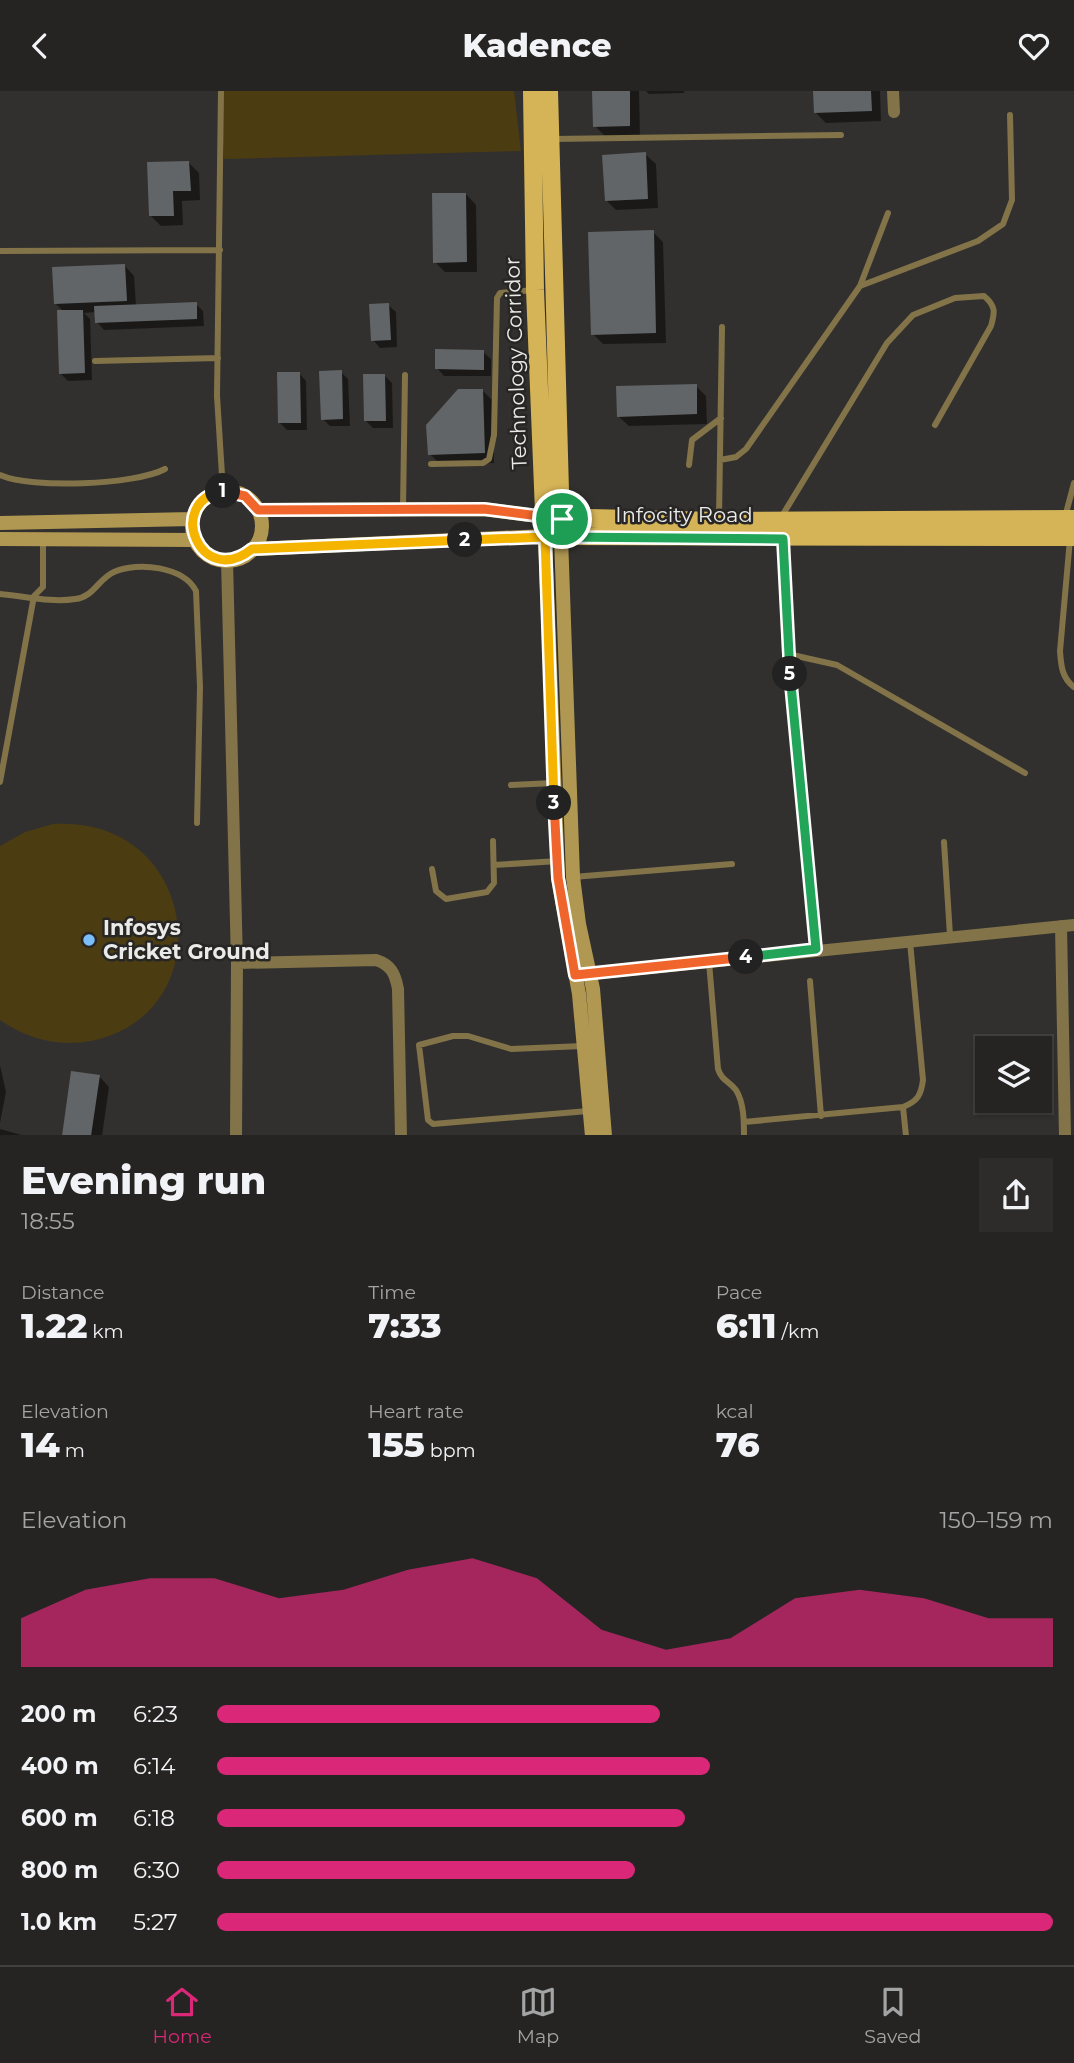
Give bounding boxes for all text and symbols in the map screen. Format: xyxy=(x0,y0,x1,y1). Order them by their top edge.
text: Kadence xyxy=(462,26,612,65)
icon: back xyxy=(21,27,59,65)
icon: heart xyxy=(1015,27,1053,65)
street label: Technology Corridor xyxy=(499,256,532,470)
pin: 1 xyxy=(206,473,241,509)
text: 1 xyxy=(219,479,226,502)
pin xyxy=(532,489,592,549)
icon: arrive xyxy=(543,500,581,538)
street label: Infocity Road xyxy=(615,502,753,527)
pin: 2 xyxy=(448,523,482,557)
text: 2 xyxy=(459,528,470,551)
pin: 5 xyxy=(772,657,808,691)
text: 5 xyxy=(784,662,795,685)
pin: 3 xyxy=(536,785,572,821)
text: 3 xyxy=(548,791,559,814)
place label: Infosys Cricket Ground xyxy=(103,915,270,964)
marker: Infosys Cricket Ground xyxy=(81,932,97,948)
pin: 4 xyxy=(728,939,764,975)
text: 4 xyxy=(739,945,752,968)
map controls xyxy=(975,1036,1052,1113)
button: layers xyxy=(975,1036,1052,1113)
text: Evening run xyxy=(21,1157,266,1204)
button: share xyxy=(979,1158,1053,1232)
text: 18:55 xyxy=(21,1207,75,1235)
text: Distance xyxy=(21,1281,104,1304)
text: Time xyxy=(368,1281,416,1304)
text: Pace xyxy=(716,1281,762,1304)
text: 1.22 xyxy=(21,1304,87,1347)
text: 7:33 xyxy=(368,1304,442,1347)
text: 6:11 xyxy=(716,1304,777,1347)
text: km xyxy=(87,1320,124,1343)
text: /km xyxy=(777,1320,819,1343)
text: Elevation xyxy=(21,1400,109,1423)
text: Heart rate xyxy=(368,1400,464,1423)
text: kcal xyxy=(716,1400,754,1423)
text: 14 xyxy=(21,1423,60,1466)
text: 155 xyxy=(368,1423,425,1466)
text: 76 xyxy=(716,1423,760,1466)
text: m xyxy=(60,1439,85,1462)
text: bpm xyxy=(425,1439,476,1462)
text: Elevation xyxy=(21,1506,127,1534)
text: 150–159 m xyxy=(939,1506,1053,1534)
text: 200 m xyxy=(21,1700,96,1728)
text: 6:23 xyxy=(133,1700,178,1728)
text: 400 m xyxy=(21,1752,99,1780)
text: 6:14 xyxy=(133,1752,175,1780)
text: 600 m xyxy=(21,1804,98,1832)
text: 6:18 xyxy=(133,1804,175,1832)
text: 800 m xyxy=(21,1856,98,1884)
text: 6:30 xyxy=(133,1856,180,1884)
text: 1.0 km xyxy=(21,1908,97,1936)
text: 5:27 xyxy=(133,1908,177,1936)
tab: Home xyxy=(153,1983,212,2048)
tab: Map xyxy=(517,1983,559,2048)
tab: Saved xyxy=(864,1983,921,2048)

